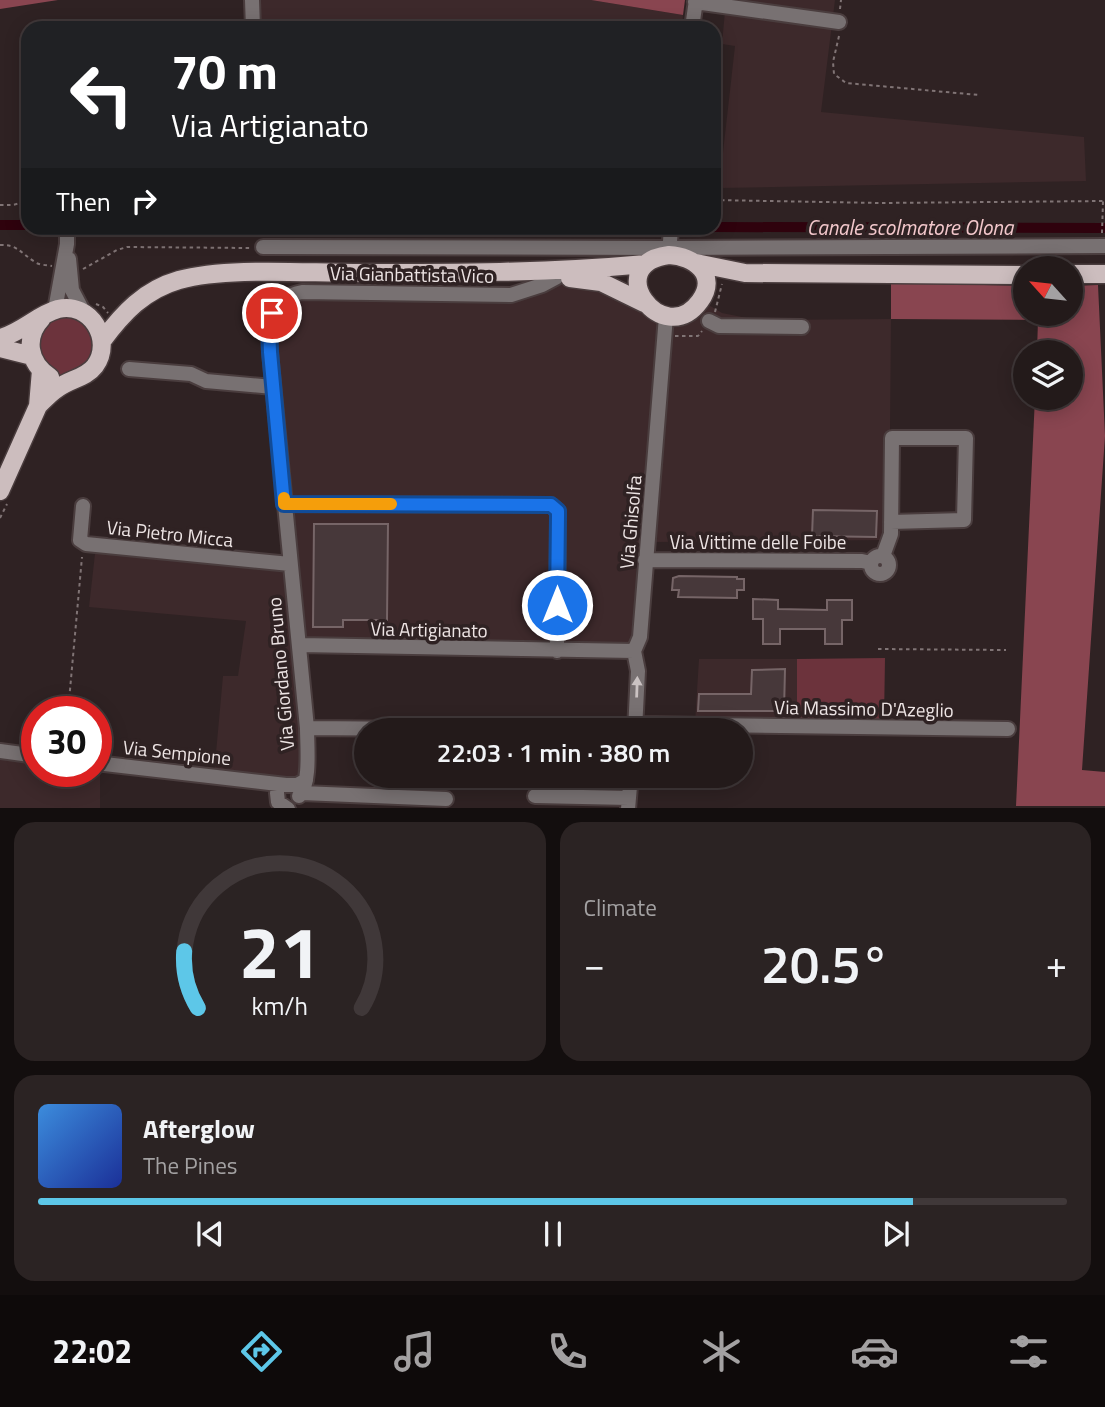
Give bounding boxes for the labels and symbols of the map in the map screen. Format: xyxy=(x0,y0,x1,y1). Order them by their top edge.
water label: Canale scolmatore Olona xyxy=(807,211,1015,243)
north arrow xyxy=(1013,256,1083,326)
street label: Via Gianbattista Vico xyxy=(330,258,494,290)
pin xyxy=(242,283,302,343)
street label: Via Ghisolfa xyxy=(611,473,649,570)
street label: Via Pietro Micca xyxy=(105,512,235,554)
street label: Via Vittime delle Foibe xyxy=(670,527,846,556)
position arrow xyxy=(520,568,594,642)
street label: Via Giordano Bruno xyxy=(259,596,301,752)
street label: Via Artigianato xyxy=(370,613,488,645)
one-way arrow xyxy=(632,676,643,698)
street label: Via Massimo D'Azeglio xyxy=(774,692,954,724)
speed limit sign: 30 xyxy=(21,696,112,787)
street label: Via Sempione xyxy=(121,732,233,772)

